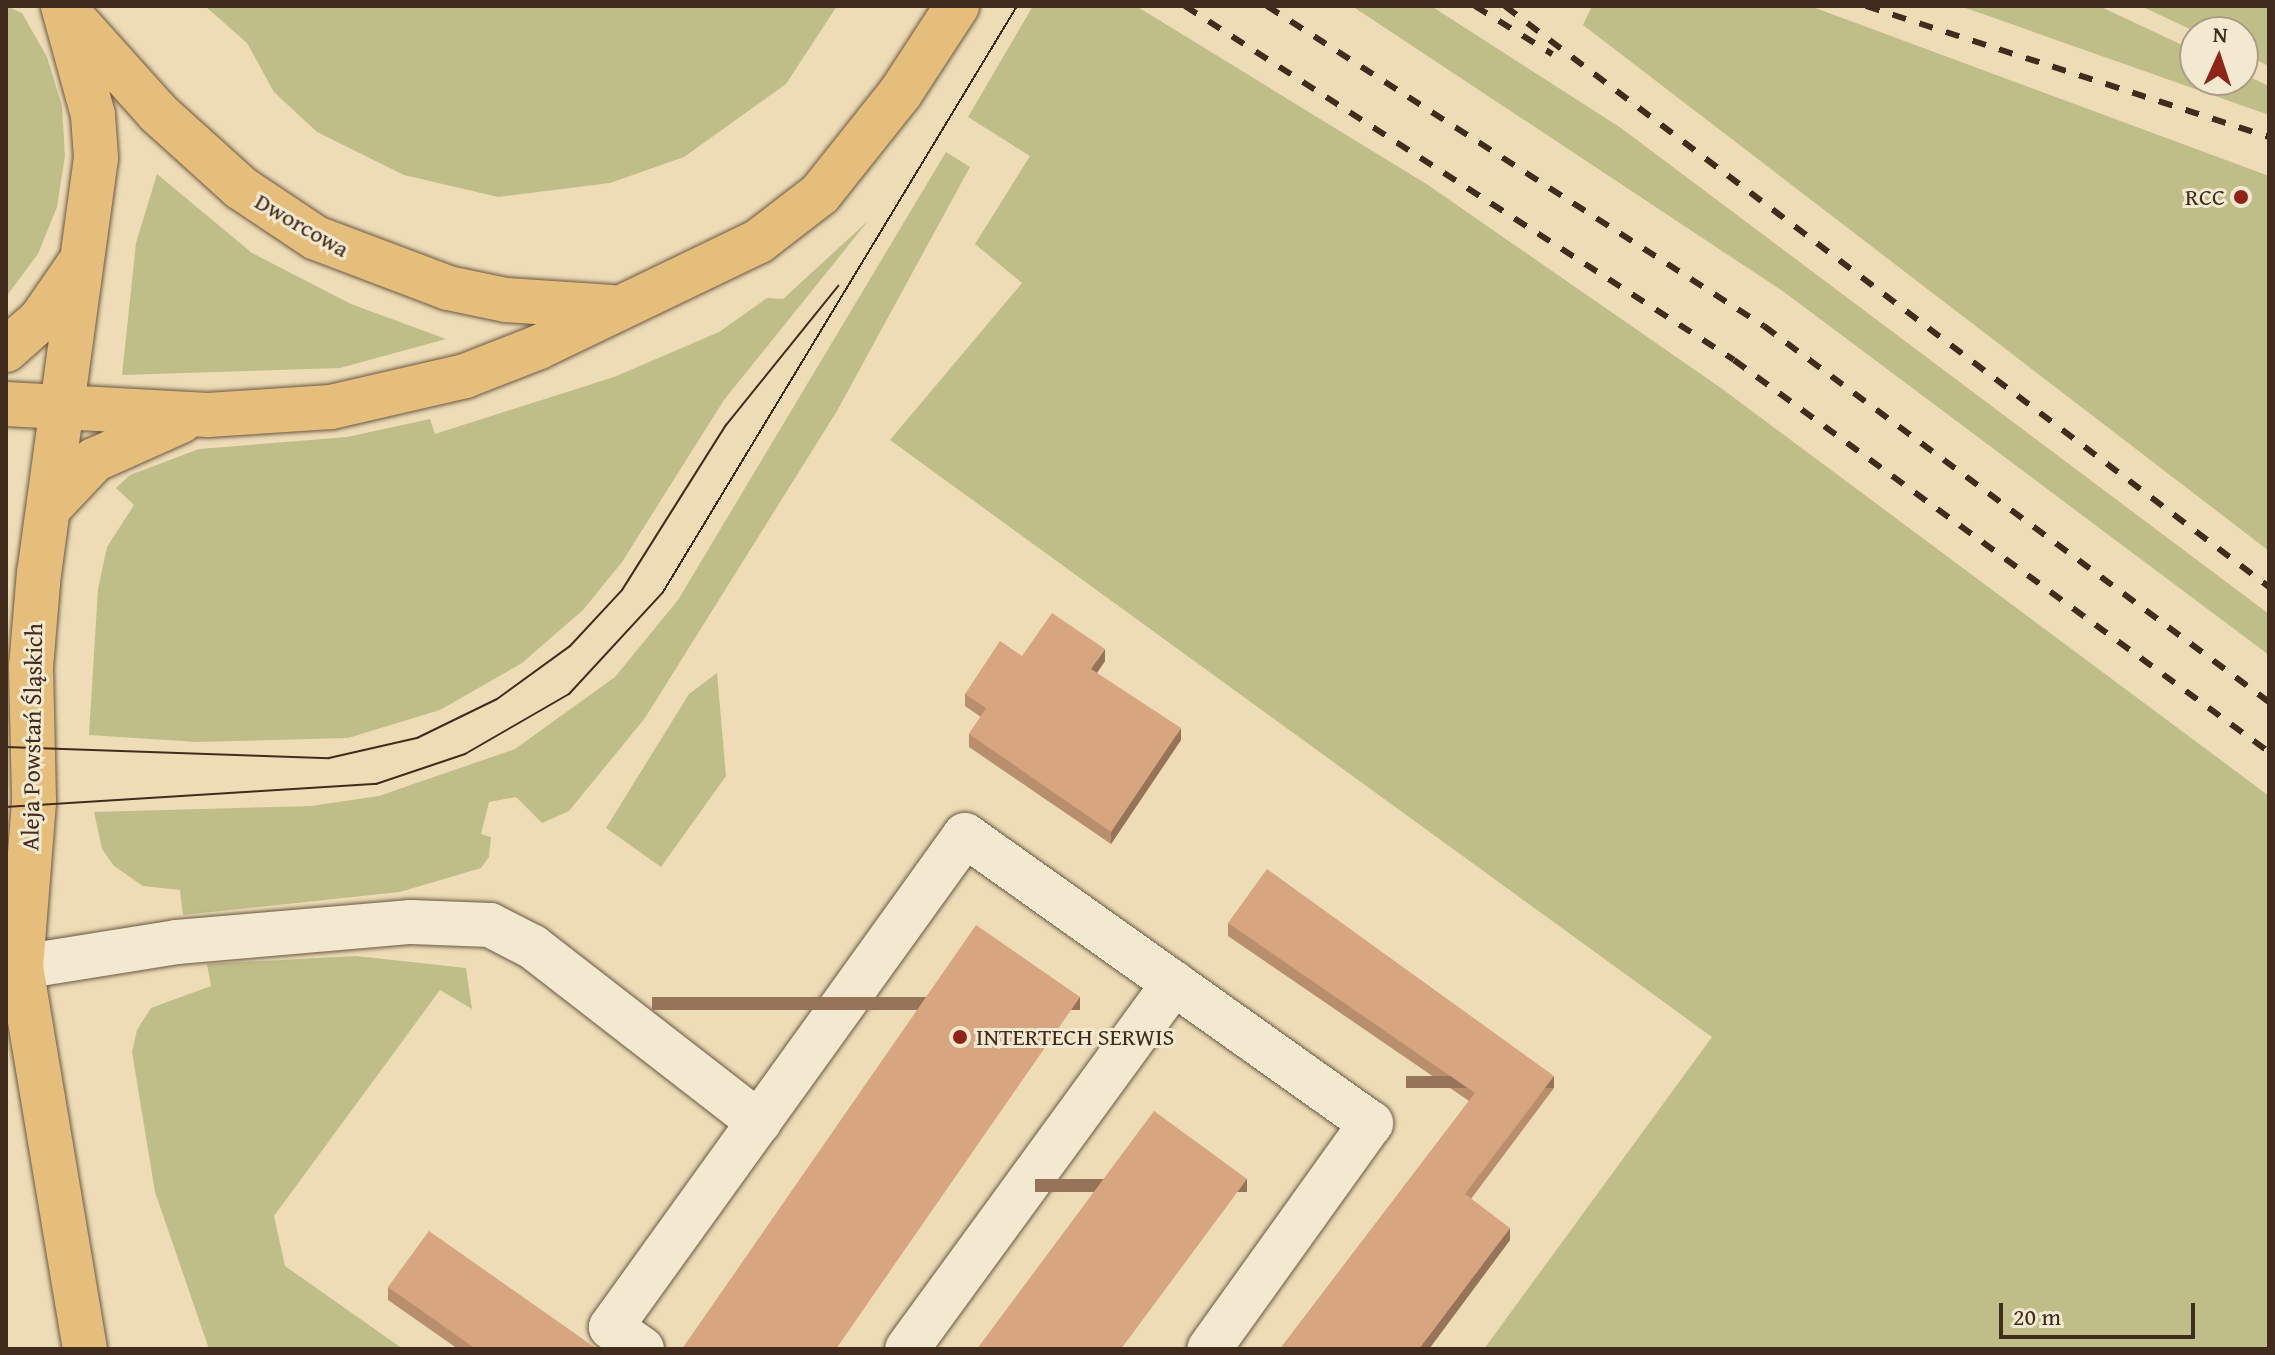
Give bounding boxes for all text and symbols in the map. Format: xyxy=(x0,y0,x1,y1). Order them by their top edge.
north arrow xyxy=(2179,16,2259,96)
text: N xyxy=(2212,18,2228,50)
place label: RCC xyxy=(2185,183,2225,211)
street label: Dworcowa xyxy=(250,187,354,263)
marker: RCC xyxy=(2232,188,2250,206)
street label: Aleja Powstań Śląskich xyxy=(16,623,48,851)
place label: INTERTECH SERWIS xyxy=(976,1023,1174,1051)
marker: INTERTECH SERWIS xyxy=(951,1028,969,1046)
scale bar xyxy=(2003,1287,2199,1337)
text: 20 m xyxy=(2013,1299,2061,1334)

